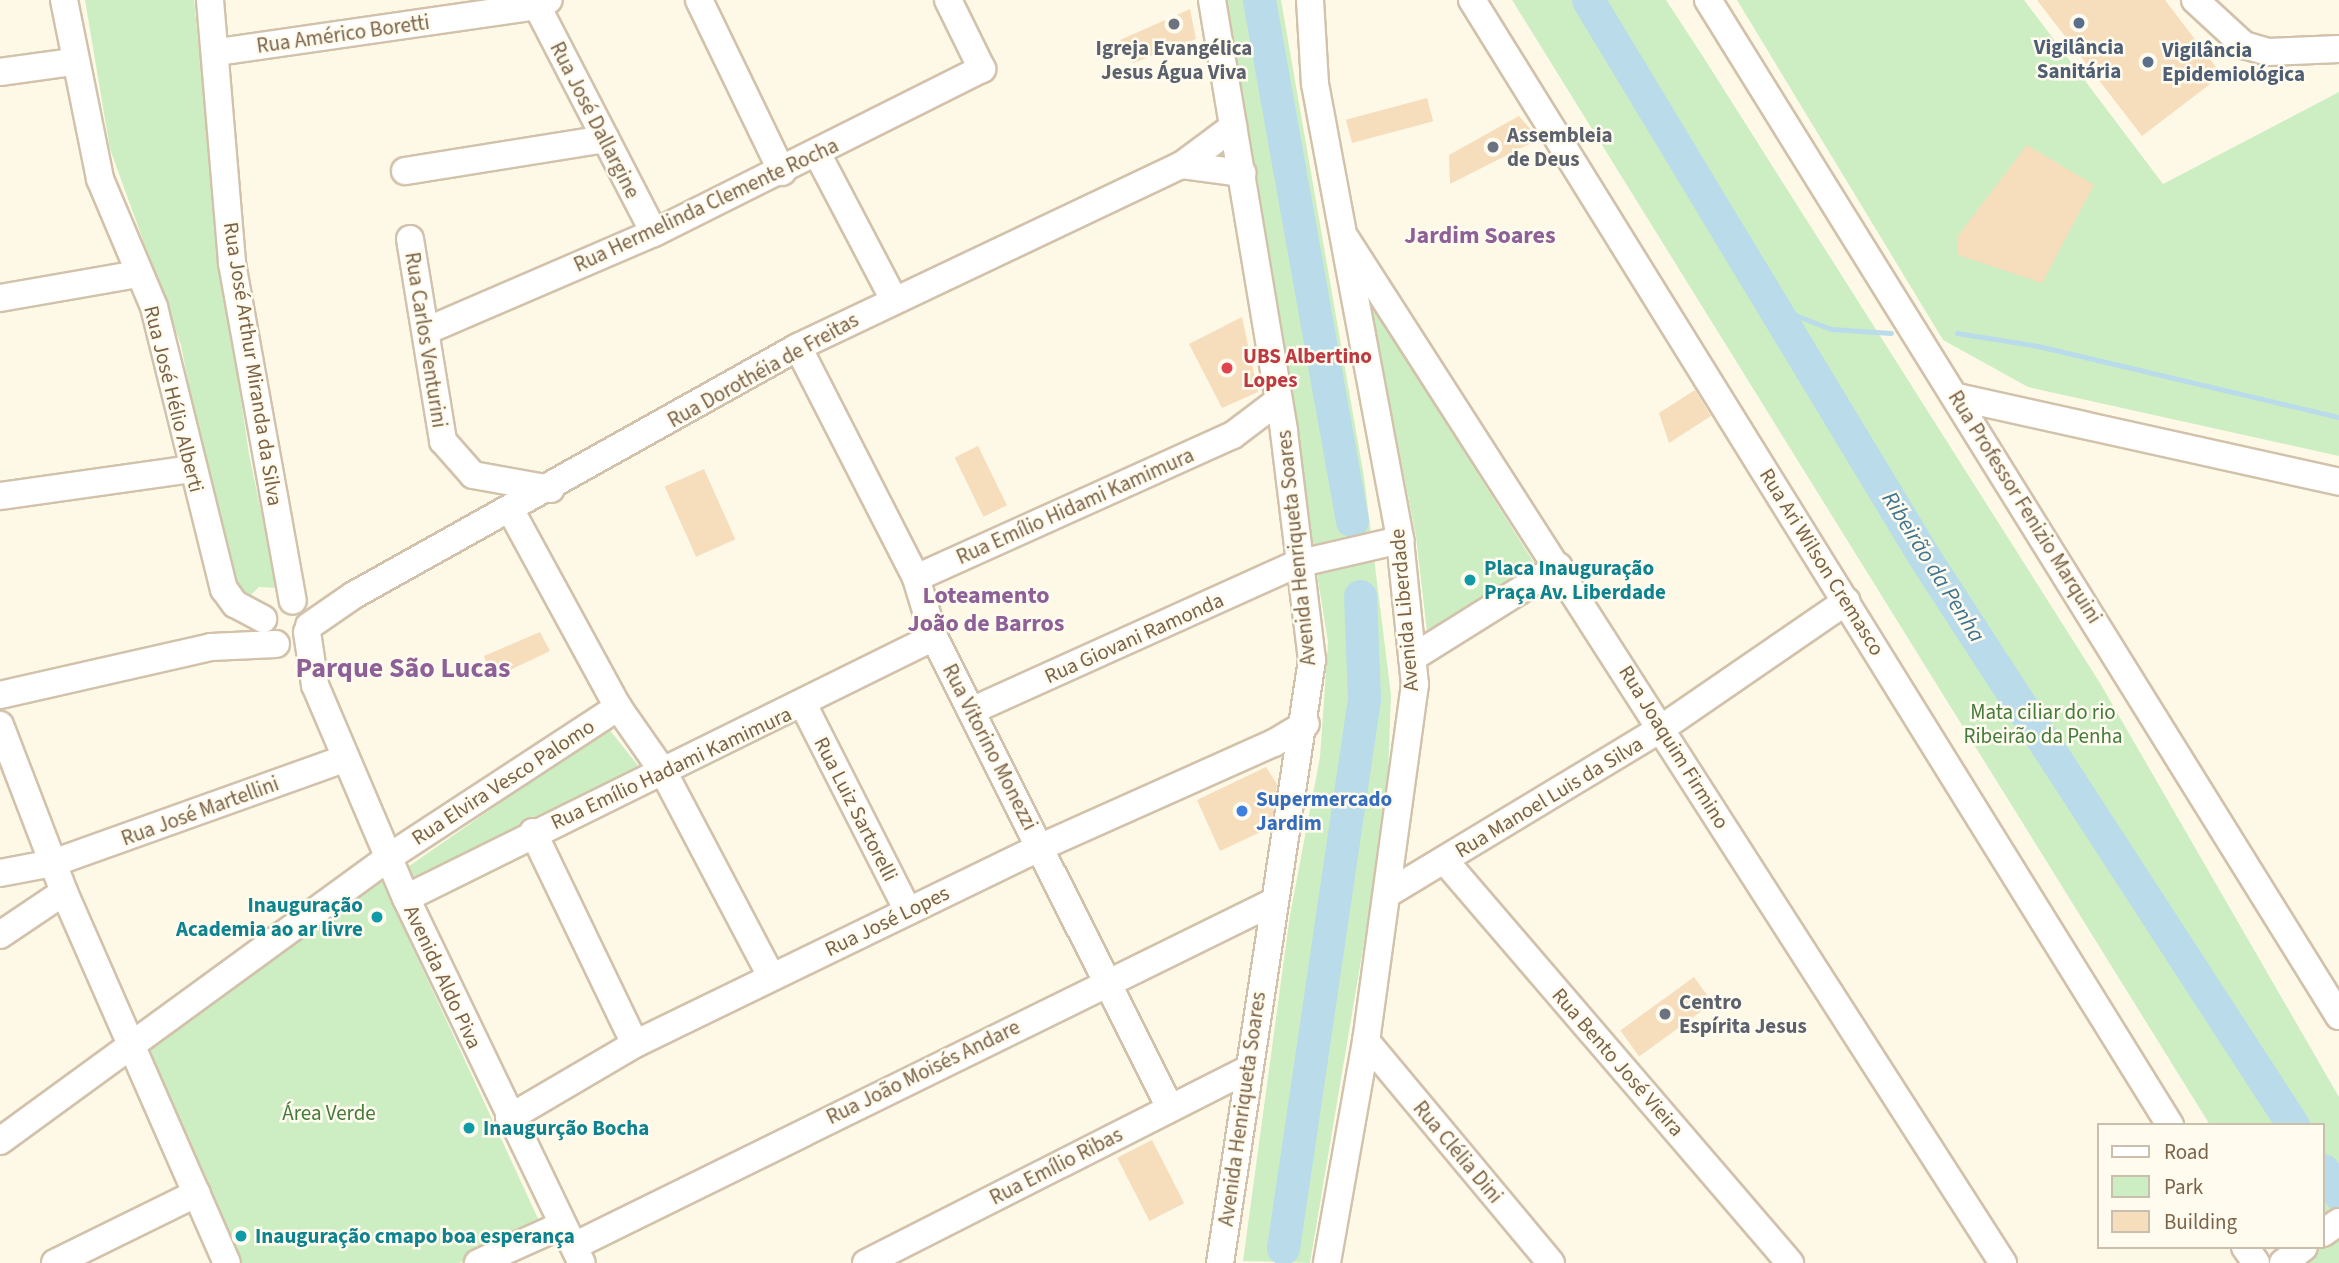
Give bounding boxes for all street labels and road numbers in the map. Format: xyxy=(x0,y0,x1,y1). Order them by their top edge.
street label: Rua Américo Boretti xyxy=(255,9,431,59)
street label: Rua José Dallargine xyxy=(545,37,645,203)
street label: Rua Hermelinda Clemente Rocha xyxy=(570,133,842,277)
street label: Rua José Arthur Miranda da Silva xyxy=(218,220,288,508)
street label: Rua Carlos Venturini xyxy=(400,250,452,430)
street label: Rua José Hélio Alberti xyxy=(139,303,209,495)
street label: Rua Dorothéia de Freitas xyxy=(663,307,863,433)
street label: Rua Professor Fenizio Marquini xyxy=(1943,386,2107,628)
street label: Avenida Henriqueta Soares xyxy=(1271,429,1321,667)
street label: Rua Emílio Hidami Kamimura xyxy=(952,442,1198,570)
street label: Rua Ari Wilson Cremasco xyxy=(1754,464,1890,660)
street label: Avenida Liberdade xyxy=(1384,528,1424,692)
street label: Rua Giovani Ramonda xyxy=(1041,587,1227,689)
street label: Rua Vitorino Monezzi xyxy=(937,660,1043,834)
street label: Rua Joaquim Firmino xyxy=(1613,661,1735,833)
street label: Rua Emílio Hadami Kamimura xyxy=(547,701,795,835)
street label: Rua Elvira Vesco Palomo xyxy=(407,714,599,850)
street label: Rua Manoel Luis da Silva xyxy=(1451,731,1647,863)
street label: Rua Luiz Sartorelli xyxy=(809,733,903,885)
street label: Rua José Martellini xyxy=(118,771,282,851)
street label: Rua José Lopes xyxy=(821,880,953,962)
street label: Avenida Aldo Piva xyxy=(399,901,487,1053)
street label: Rua Bento José Vieira xyxy=(1547,983,1689,1141)
street label: Avenida Henriqueta Soares xyxy=(1213,990,1271,1228)
street label: Rua João Moisés Andare xyxy=(822,1014,1024,1130)
street label: Rua Clélia Dini xyxy=(1408,1096,1508,1208)
street label: Rua Emílio Ribas xyxy=(985,1122,1127,1210)

